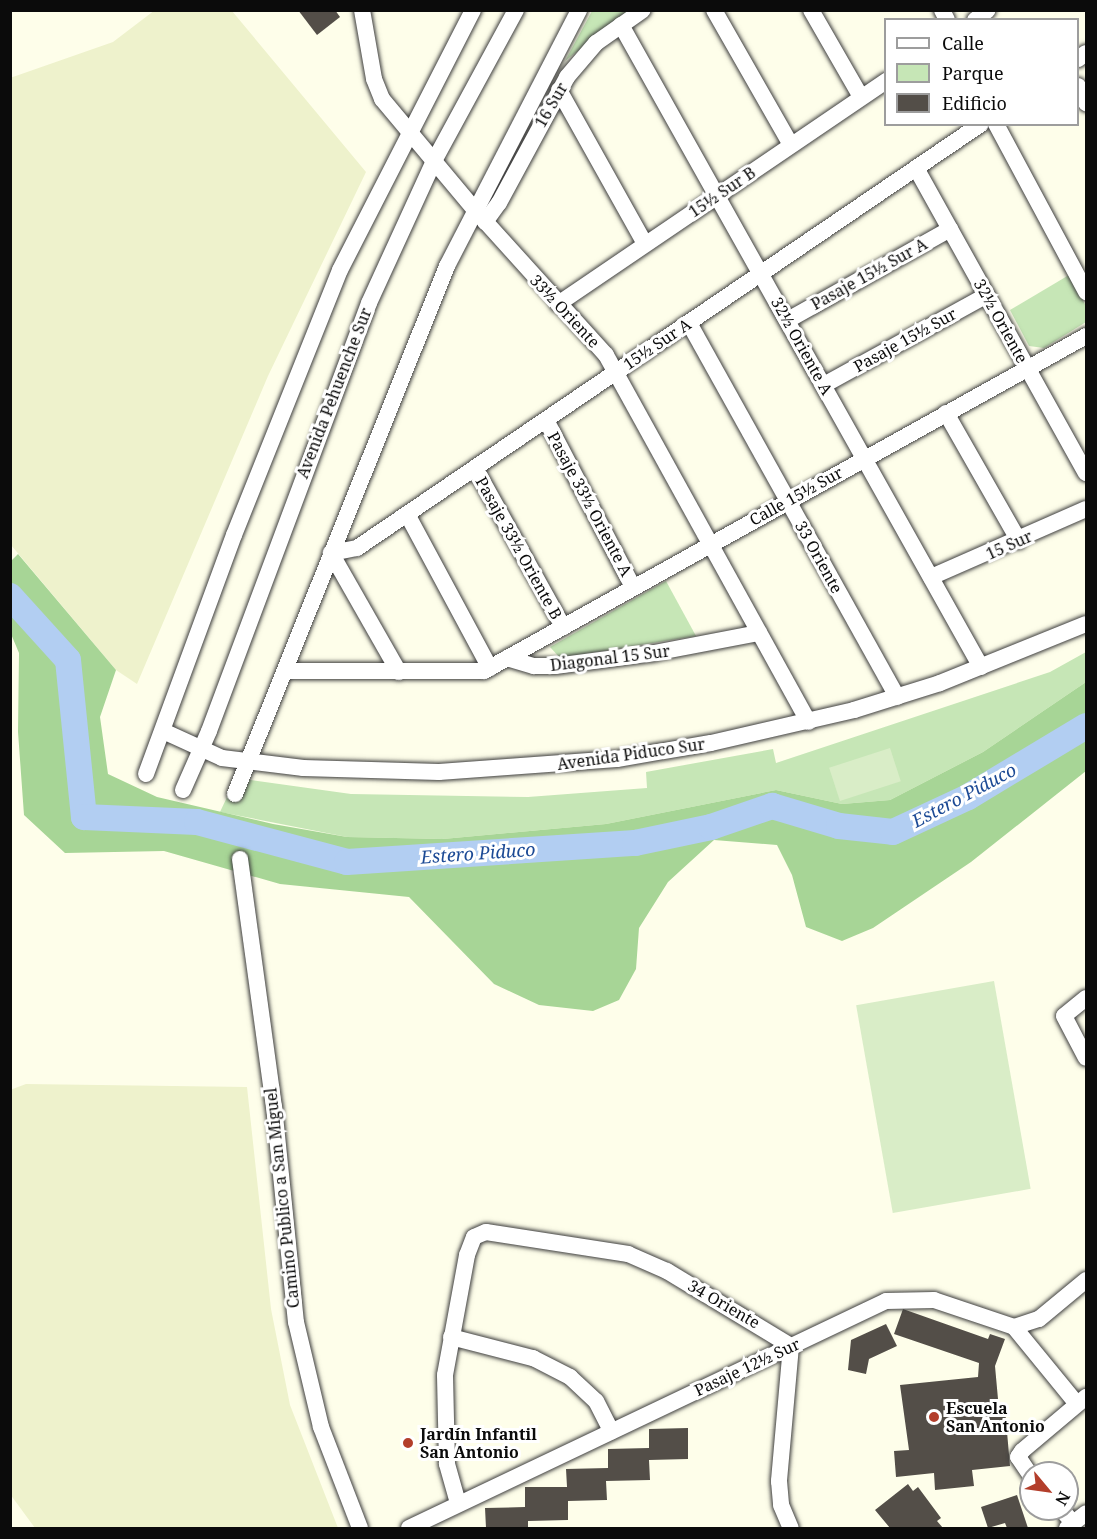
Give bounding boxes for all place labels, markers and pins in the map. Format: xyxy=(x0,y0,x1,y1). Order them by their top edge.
place label: Escuela San Antonio xyxy=(946,1398,1045,1436)
marker: Escuela San Antonio xyxy=(927,1410,941,1424)
place label: Jardín Infantil San Antonio xyxy=(420,1424,537,1462)
marker: Jardín Infantil San Antonio xyxy=(401,1436,415,1450)

